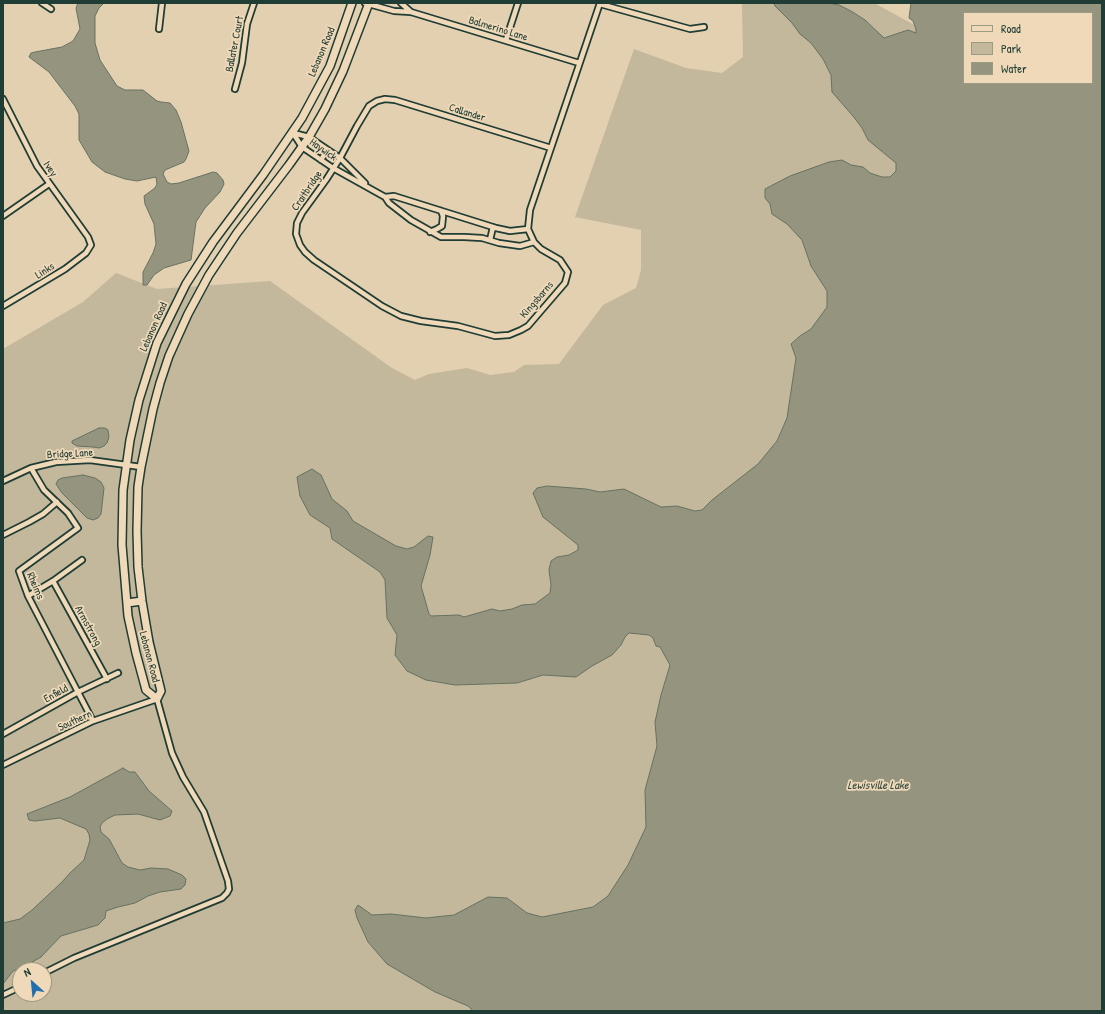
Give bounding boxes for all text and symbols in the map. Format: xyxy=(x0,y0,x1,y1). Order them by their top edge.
legend xyxy=(963,12,1093,84)
street label: Balmerino Lane xyxy=(467,14,529,44)
street label: Ballater Court xyxy=(223,15,247,73)
text: Road xyxy=(1001,20,1021,37)
street label: Lebanon Road xyxy=(306,25,338,79)
text: Park xyxy=(1001,40,1021,57)
text: Water xyxy=(1001,60,1027,77)
street label: Callander xyxy=(447,101,487,125)
street label: Haywick xyxy=(307,136,339,164)
street label: Ivey xyxy=(40,159,60,179)
street label: Craitbridge xyxy=(289,168,325,214)
street label: Links xyxy=(33,260,57,282)
street label: Kingsbarns xyxy=(517,279,557,321)
street label: Lebanon Road xyxy=(137,300,171,354)
street label: Bridge Lane xyxy=(47,446,93,462)
street label: Rheims xyxy=(23,570,47,602)
street label: Armstrong xyxy=(72,604,104,648)
street label: Lebanon Road xyxy=(136,630,162,684)
street label: Enfield xyxy=(42,682,70,706)
street label: Southern xyxy=(56,707,94,735)
water label: Lewisville Lake xyxy=(847,779,909,793)
north arrow xyxy=(12,962,52,1002)
text: N xyxy=(21,965,33,980)

